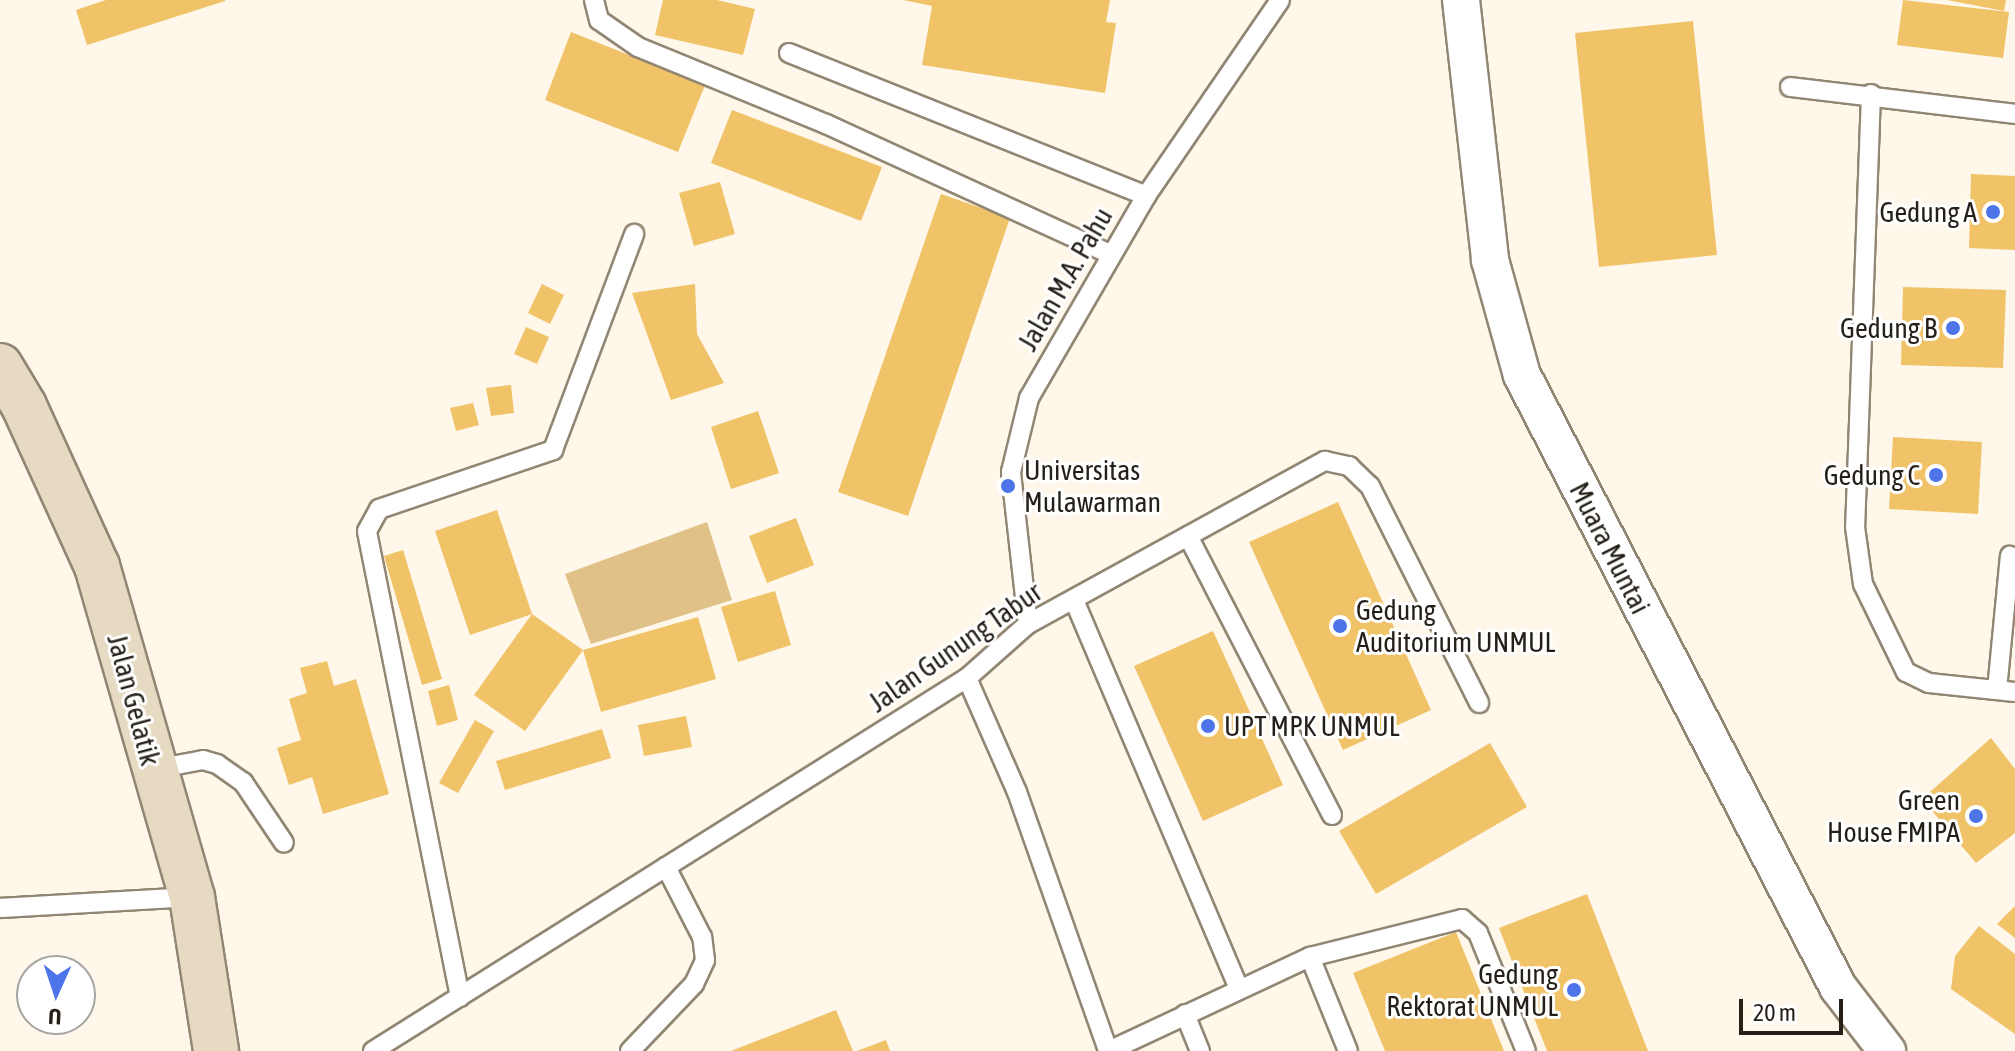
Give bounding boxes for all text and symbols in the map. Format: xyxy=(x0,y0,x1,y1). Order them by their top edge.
place label: Gedung A xyxy=(1880,195,1977,229)
street label: Jalan M.A. Pahu xyxy=(1011,202,1119,356)
marker: Gedung A xyxy=(1984,203,2002,221)
place label: Gedung B xyxy=(1840,311,1937,345)
marker: Gedung B xyxy=(1944,319,1962,337)
place label: Universitas Mulawarman xyxy=(1024,453,1161,519)
place label: Gedung C xyxy=(1824,458,1920,492)
marker: Gedung C xyxy=(1927,466,1945,484)
marker: Universitas Mulawarman xyxy=(999,477,1017,495)
street label: Muara Muntai xyxy=(1563,477,1657,619)
street label: Jalan Gunung Tabur xyxy=(862,575,1048,719)
place label: Gedung Auditorium UNMUL xyxy=(1356,593,1555,659)
marker: Gedung Auditorium UNMUL xyxy=(1331,617,1349,635)
street label: Jalan Gelatik xyxy=(100,631,168,769)
place label: UPT MPK UNMUL xyxy=(1224,709,1400,743)
marker: UPT MPK UNMUL xyxy=(1199,717,1217,735)
place label: Green House FMIPA xyxy=(1827,783,1960,849)
marker: Green House FMIPA xyxy=(1967,807,1985,825)
north arrow xyxy=(16,955,96,1035)
place label: Gedung Rektorat UNMUL xyxy=(1386,957,1558,1023)
marker: Gedung Rektorat UNMUL xyxy=(1565,981,1583,999)
scale bar xyxy=(1743,983,1847,1033)
text: 20 m xyxy=(1753,999,1796,1026)
text: U xyxy=(48,1004,62,1030)

